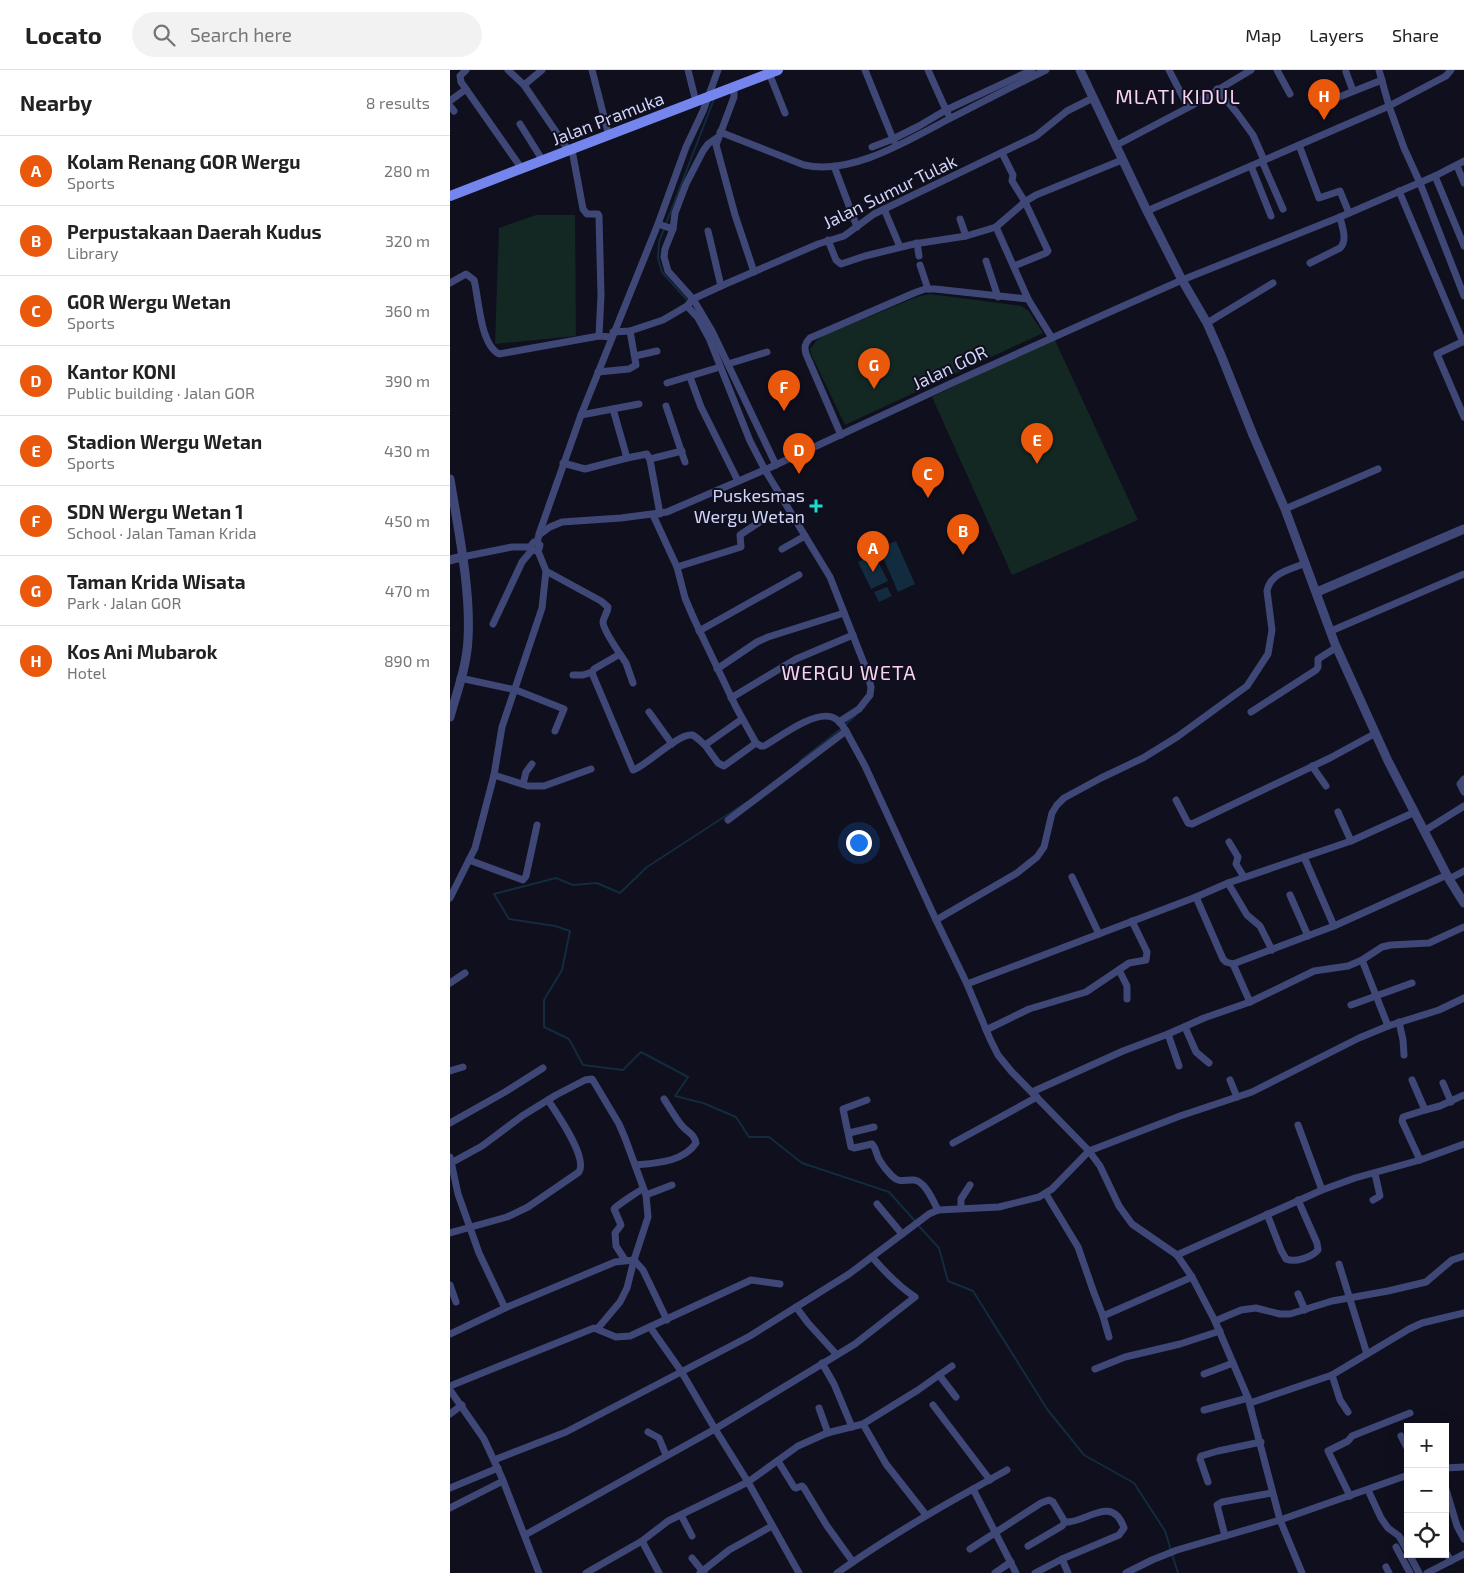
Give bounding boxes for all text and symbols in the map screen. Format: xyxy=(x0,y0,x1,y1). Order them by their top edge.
search box xyxy=(132,12,482,57)
text: Locato xyxy=(25,20,102,49)
icon: search xyxy=(150,21,178,49)
text: Search here xyxy=(190,23,292,46)
text: Map xyxy=(1245,24,1281,46)
text: Layers xyxy=(1309,24,1364,46)
text: Share xyxy=(1392,24,1439,46)
pin: H xyxy=(1308,79,1340,120)
district label: MLATI KIDUL xyxy=(1115,84,1241,108)
street label: Jalan Pramuka xyxy=(548,87,667,150)
text: Nearby xyxy=(20,90,92,115)
text: 8 results xyxy=(366,93,430,112)
street label: Jalan Sumur Tulak xyxy=(819,149,960,233)
text: Kolam Renang GOR Wergu xyxy=(67,150,301,173)
text: A xyxy=(31,161,41,180)
text: 280 m xyxy=(384,161,430,180)
text: Sports xyxy=(67,173,115,192)
text: Perpustakaan Daerah Kudus xyxy=(67,220,322,243)
text: B xyxy=(31,231,41,250)
text: 320 m xyxy=(385,231,430,250)
text: Library xyxy=(67,243,118,262)
text: GOR Wergu Wetan xyxy=(67,290,231,313)
text: C xyxy=(31,301,41,320)
text: 360 m xyxy=(385,301,430,320)
text: Sports xyxy=(67,313,115,332)
street label: Jalan GOR xyxy=(909,340,991,394)
pin: G xyxy=(858,348,890,389)
text: Kantor KONI xyxy=(67,360,176,383)
pin: F xyxy=(768,370,800,411)
text: D xyxy=(31,371,41,390)
text: 390 m xyxy=(385,371,430,390)
text: Public building · Jalan GOR xyxy=(67,383,255,402)
pin: E xyxy=(1021,423,1053,464)
text: Stadion Wergu Wetan xyxy=(67,430,262,453)
pin: D xyxy=(783,433,815,474)
text: E xyxy=(31,441,41,460)
text: 430 m xyxy=(384,441,430,460)
text: Sports xyxy=(67,453,115,472)
pin: C xyxy=(912,457,944,498)
place label: Puskesmas Wergu Wetan xyxy=(694,484,805,527)
marker: Puskesmas Wergu Wetan xyxy=(809,499,823,513)
text: SDN Wergu Wetan 1 xyxy=(67,500,243,523)
text: F xyxy=(32,511,40,530)
text: 450 m xyxy=(384,511,430,530)
pin: B xyxy=(947,514,979,555)
text: School · Jalan Taman Krida xyxy=(67,523,257,542)
pin: A xyxy=(857,531,889,572)
text: Taman Krida Wisata xyxy=(67,570,246,593)
text: G xyxy=(31,581,41,600)
text: 470 m xyxy=(385,581,430,600)
text: Park · Jalan GOR xyxy=(67,593,181,612)
text: Kos Ani Mubarok xyxy=(67,640,217,663)
text: H xyxy=(30,651,42,670)
text: 890 m xyxy=(384,651,430,670)
district label: WERGU WETA xyxy=(781,660,917,684)
text: Hotel xyxy=(67,663,106,682)
your location xyxy=(846,830,872,856)
map controls xyxy=(1404,1423,1449,1558)
button: + xyxy=(1404,1423,1449,1468)
button: − xyxy=(1404,1468,1449,1513)
button: locate xyxy=(1404,1513,1449,1558)

